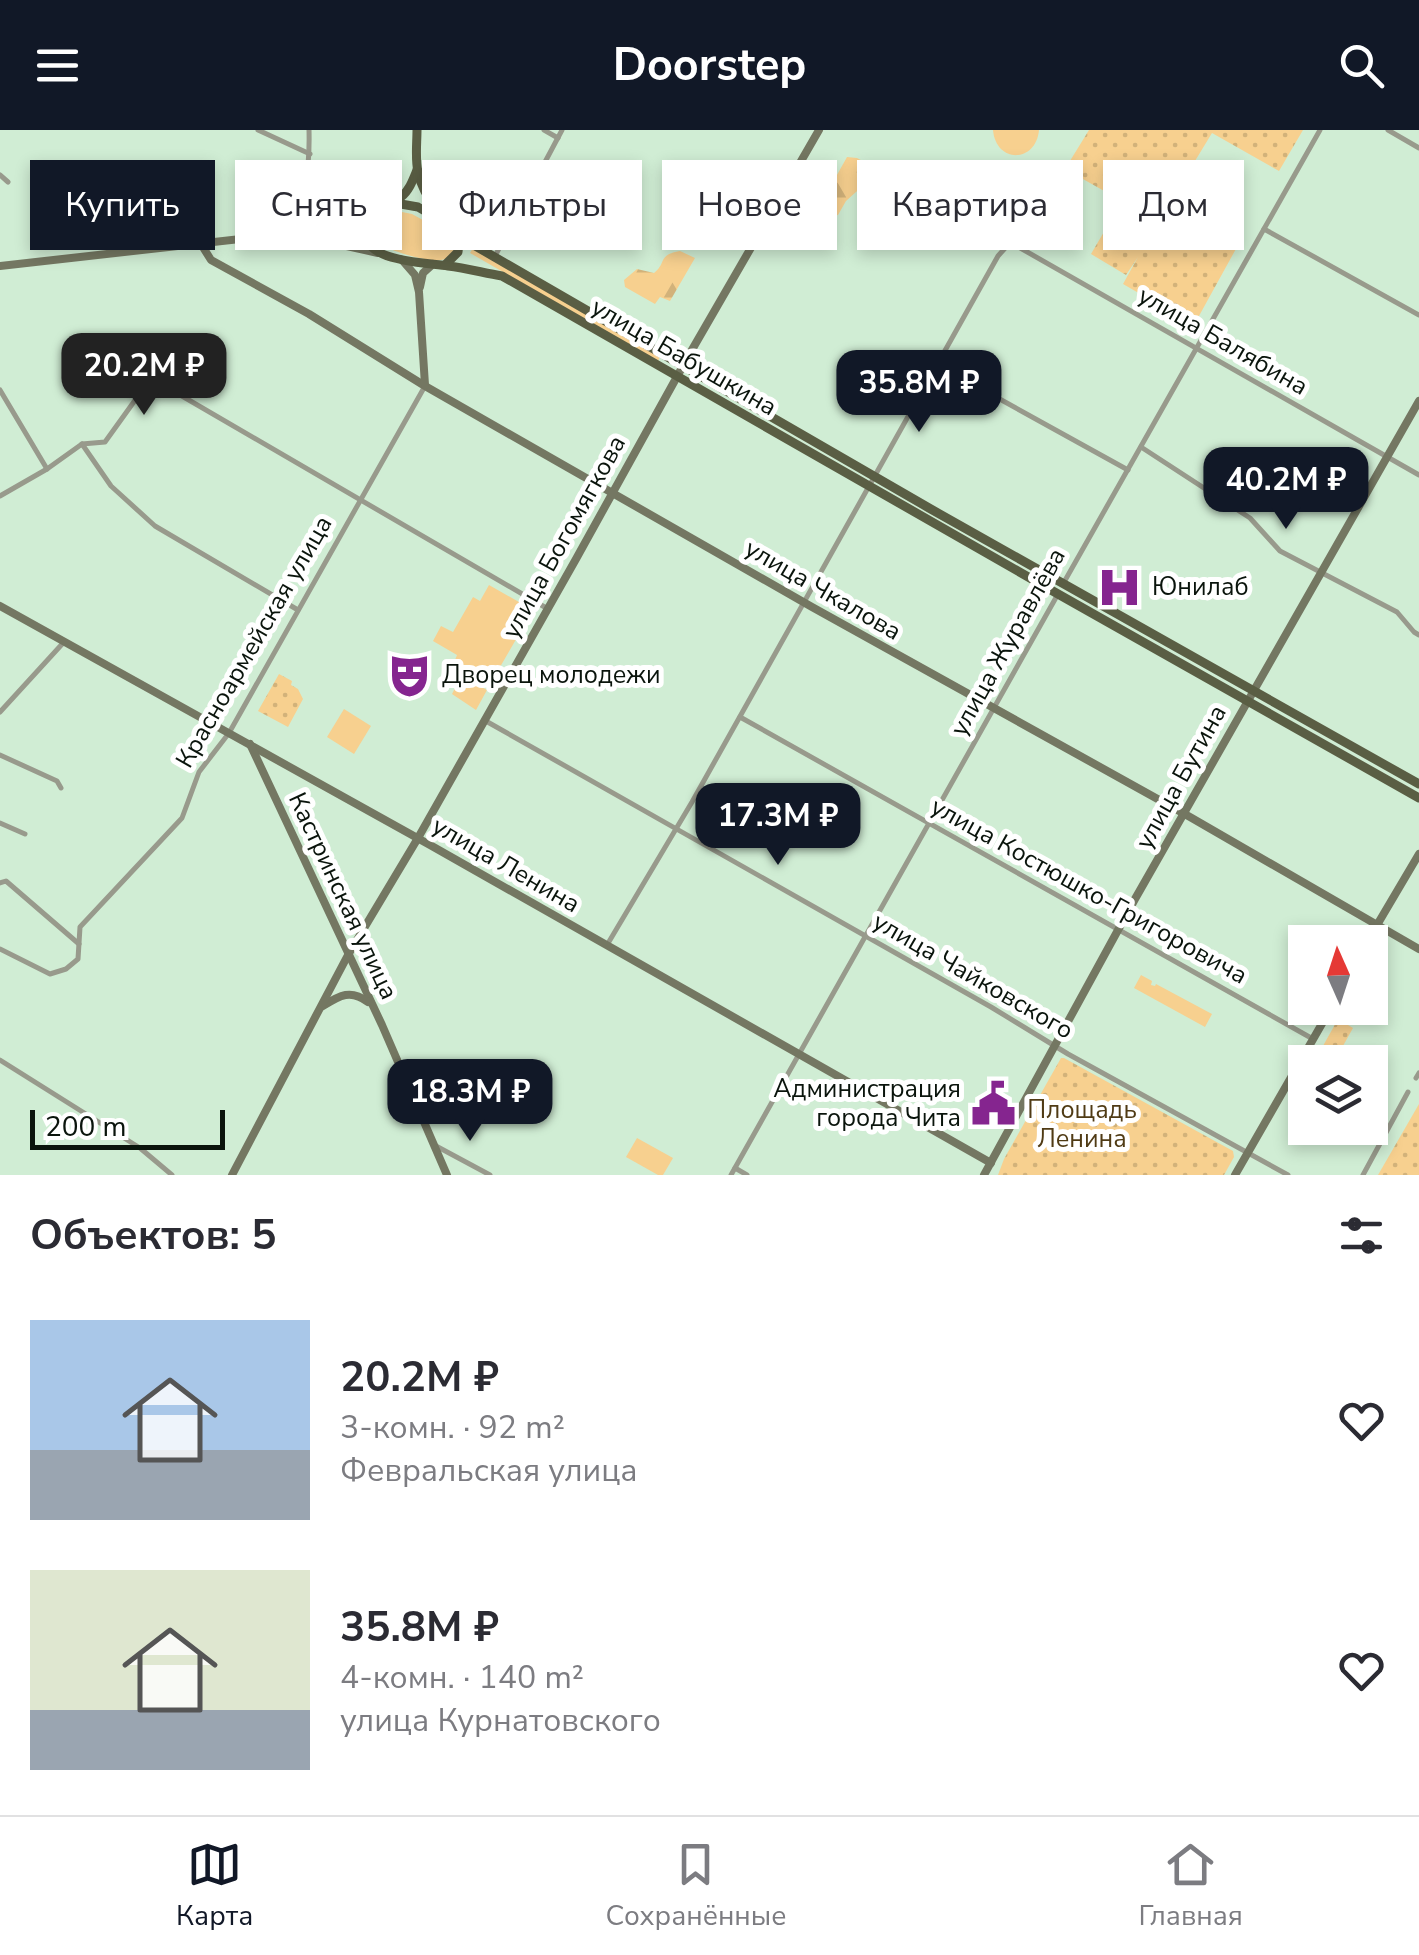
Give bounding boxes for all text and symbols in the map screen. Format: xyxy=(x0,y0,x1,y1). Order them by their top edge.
text: Doorstep xyxy=(613,35,806,96)
icon: menu xyxy=(30,38,85,93)
icon: search xyxy=(1334,38,1389,93)
chip: Купить xyxy=(30,160,215,250)
chip: Снять xyxy=(235,160,402,250)
chip: Фильтры xyxy=(422,160,642,250)
chip: Новое xyxy=(662,160,837,250)
chip: Квартира xyxy=(857,160,1083,250)
chip: Дом xyxy=(1103,160,1244,250)
street label: улица Балябина xyxy=(1132,279,1314,403)
street label: улица Бабушкина xyxy=(585,290,783,424)
pin: 20.2M ₽ xyxy=(52,333,236,418)
text: 20.2M ₽ xyxy=(83,344,205,387)
pin: 35.8M ₽ xyxy=(827,350,1011,435)
text: 35.8M ₽ xyxy=(858,361,980,404)
street label: улица Богомягкова xyxy=(494,429,634,645)
pin: 40.2M ₽ xyxy=(1194,447,1378,532)
text: 40.2M ₽ xyxy=(1225,458,1347,501)
street label: Красноармейская улица xyxy=(168,510,340,774)
street label: улица Чкалова xyxy=(739,531,907,649)
street label: улица Журавлёва xyxy=(942,542,1074,742)
hospital icon: Юнилаб xyxy=(1095,563,1143,611)
place label: Юнилаб xyxy=(1152,570,1249,604)
theatre icon: Дворец молодежи xyxy=(385,651,433,699)
place label: Дворец молодежи xyxy=(442,658,660,692)
street label: улица Бутина xyxy=(1127,699,1235,855)
pin: 17.3M ₽ xyxy=(686,783,870,868)
street label: Кастринская улица xyxy=(280,787,406,1005)
street label: улица Костюшко-Григоровича xyxy=(925,790,1253,992)
text: 17.3M ₽ xyxy=(717,794,839,837)
street label: улица Ленина xyxy=(426,809,586,921)
street label: улица Чайковского xyxy=(867,905,1079,1047)
north arrow xyxy=(1288,925,1388,1025)
map controls xyxy=(1288,925,1388,1145)
button: layers xyxy=(1288,1045,1388,1145)
pin: 18.3M ₽ xyxy=(378,1059,562,1144)
text: 18.3M ₽ xyxy=(409,1070,531,1113)
place label: Администрация города Чита xyxy=(773,1072,961,1135)
public building icon: Администрация города Чита xyxy=(970,1079,1018,1127)
park label: Площадь Ленина xyxy=(1027,1093,1137,1156)
scale bar xyxy=(30,1105,225,1150)
text: 200 m xyxy=(45,1108,127,1146)
text: Объектов: 5 xyxy=(30,1207,276,1264)
icon: filters xyxy=(1334,1208,1389,1263)
text: 20.2M ₽ xyxy=(340,1349,499,1406)
icon: home xyxy=(110,1360,230,1480)
icon: heart xyxy=(1334,1393,1389,1448)
text: 3-комн. · 92 m² xyxy=(340,1406,565,1449)
text: Февральская улица xyxy=(340,1449,638,1492)
text: 35.8M ₽ xyxy=(340,1599,499,1656)
icon: home xyxy=(110,1610,230,1730)
icon: heart xyxy=(1334,1643,1389,1698)
text: 4-комн. · 140 m² xyxy=(340,1656,584,1699)
text: улица Курнатовского xyxy=(340,1699,661,1742)
tab: Карта xyxy=(176,1837,253,1935)
tab: Сохранённые xyxy=(605,1837,786,1935)
tab: Главная xyxy=(1139,1837,1243,1935)

